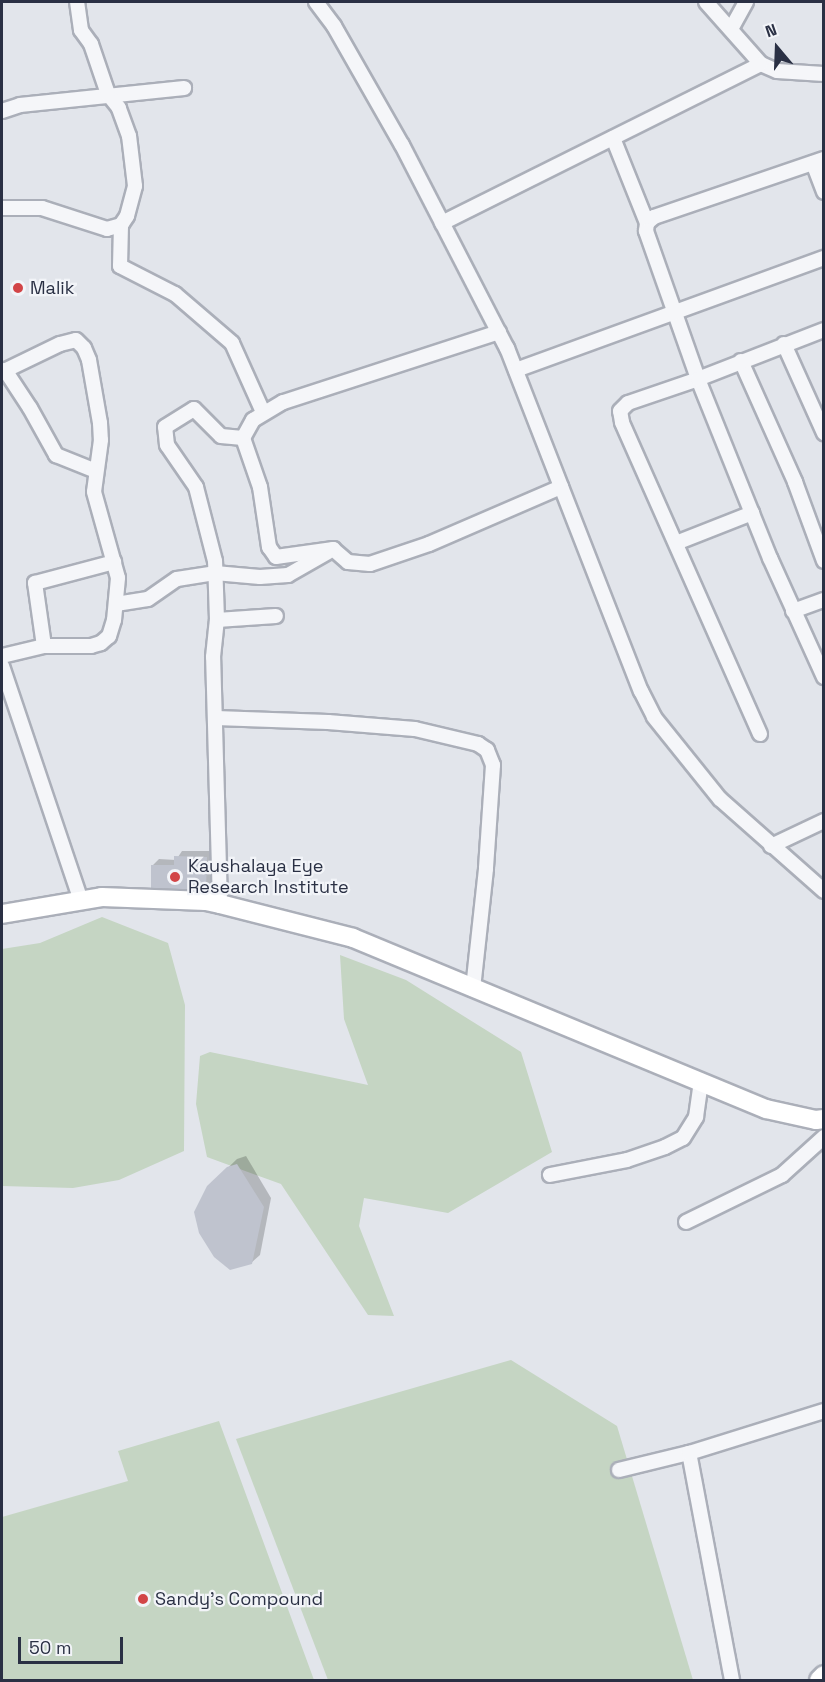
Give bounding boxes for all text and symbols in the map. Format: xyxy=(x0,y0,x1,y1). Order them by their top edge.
north arrow xyxy=(747,18,807,78)
text: N xyxy=(762,19,779,42)
place label: Malik xyxy=(30,277,74,299)
marker: Malik xyxy=(11,281,25,295)
place label: Kaushalaya Eye Research Institute xyxy=(188,856,349,898)
marker: Kaushalaya Eye Research Institute xyxy=(166,868,184,886)
place label: Sandy's Compound xyxy=(155,1588,323,1610)
marker: Sandy's Compound xyxy=(136,1592,150,1606)
scale bar xyxy=(21,1625,126,1663)
text: 50 m xyxy=(29,1636,71,1659)

